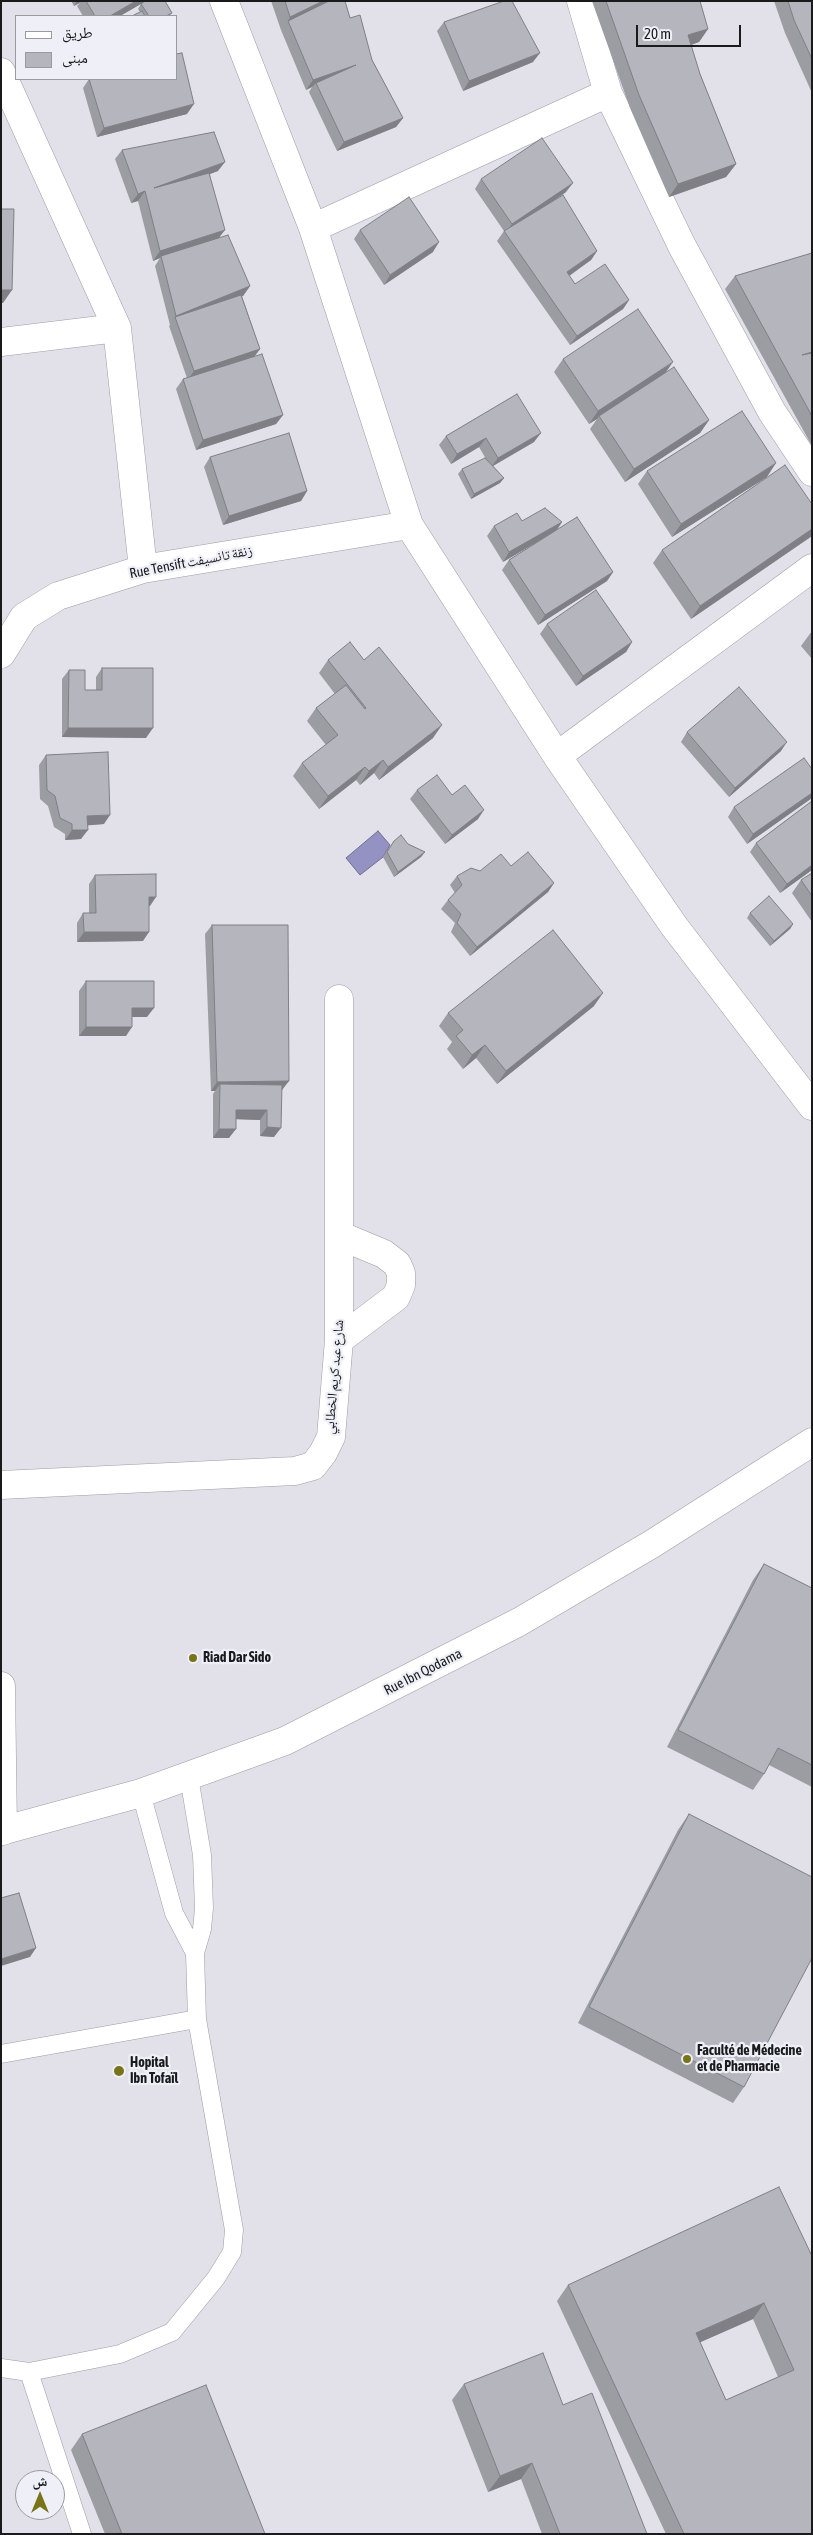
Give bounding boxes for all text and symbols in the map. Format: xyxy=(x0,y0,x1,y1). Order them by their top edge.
legend xyxy=(15,15,178,80)
scale bar xyxy=(638,15,743,47)
text: طريق xyxy=(62,24,93,41)
text: 20 m xyxy=(644,25,671,42)
text: مبنى xyxy=(62,49,88,66)
street label: Rue Tensift زنقة تانسيفت xyxy=(128,542,254,582)
street label: شارع عبد كريم الخطابي xyxy=(321,1319,347,1435)
street label: Rue Ibn Qodama xyxy=(381,1645,465,1699)
place label: Riad Dar Sido xyxy=(203,1650,271,1666)
marker: Riad Dar Sido xyxy=(187,1652,199,1664)
place label: Faculté de Médecine et de Pharmacie xyxy=(697,2043,802,2076)
marker: Faculté de Médecine et de Pharmacie xyxy=(681,2053,693,2065)
place label: Hopital Ibn Tofaïl xyxy=(130,2055,178,2088)
marker: Hopital Ibn Tofaïl xyxy=(112,2064,126,2078)
north arrow xyxy=(15,2470,65,2520)
text: ش xyxy=(33,2473,47,2489)

